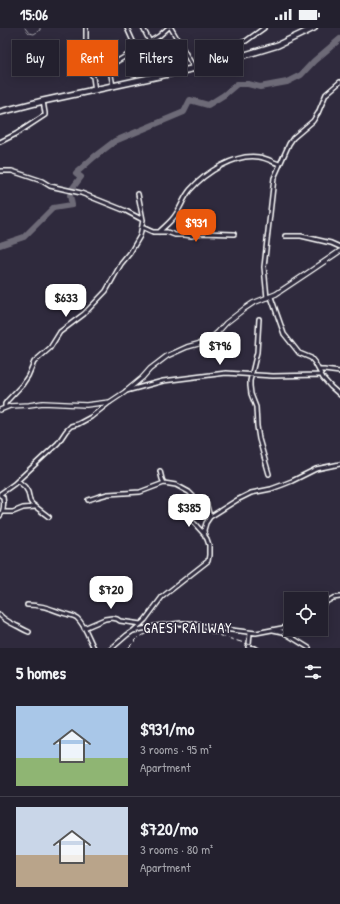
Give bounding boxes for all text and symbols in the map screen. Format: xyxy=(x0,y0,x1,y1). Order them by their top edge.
text: 15:06 xyxy=(20,4,48,25)
chip: Buy xyxy=(12,40,59,76)
chip: Rent xyxy=(67,40,118,76)
chip: Filters xyxy=(126,40,187,76)
chip: New xyxy=(195,40,243,76)
pin: $931 xyxy=(172,209,220,243)
text: $931 xyxy=(185,213,207,231)
pin: $633 xyxy=(42,284,90,318)
text: $633 xyxy=(54,288,78,306)
pin: $796 xyxy=(196,332,244,366)
text: $796 xyxy=(209,336,231,354)
pin: $385 xyxy=(165,494,213,528)
text: $385 xyxy=(177,498,201,516)
pin: $720 xyxy=(87,576,135,610)
text: $720 xyxy=(99,580,123,598)
map controls xyxy=(284,592,328,636)
button: locate xyxy=(284,592,328,636)
district label: GAESI RAILWAY xyxy=(143,618,233,637)
text: 5 homes xyxy=(16,661,66,684)
icon: filters xyxy=(302,661,324,683)
text: $931/mo xyxy=(140,717,194,740)
icon: home xyxy=(48,722,96,770)
text: 3 rooms · 95 m² xyxy=(140,740,212,758)
text: Apartment xyxy=(140,758,191,776)
text: $720/mo xyxy=(140,817,198,840)
icon: home xyxy=(48,823,96,871)
text: 3 rooms · 80 m² xyxy=(140,840,213,858)
text: Apartment xyxy=(140,858,191,876)

